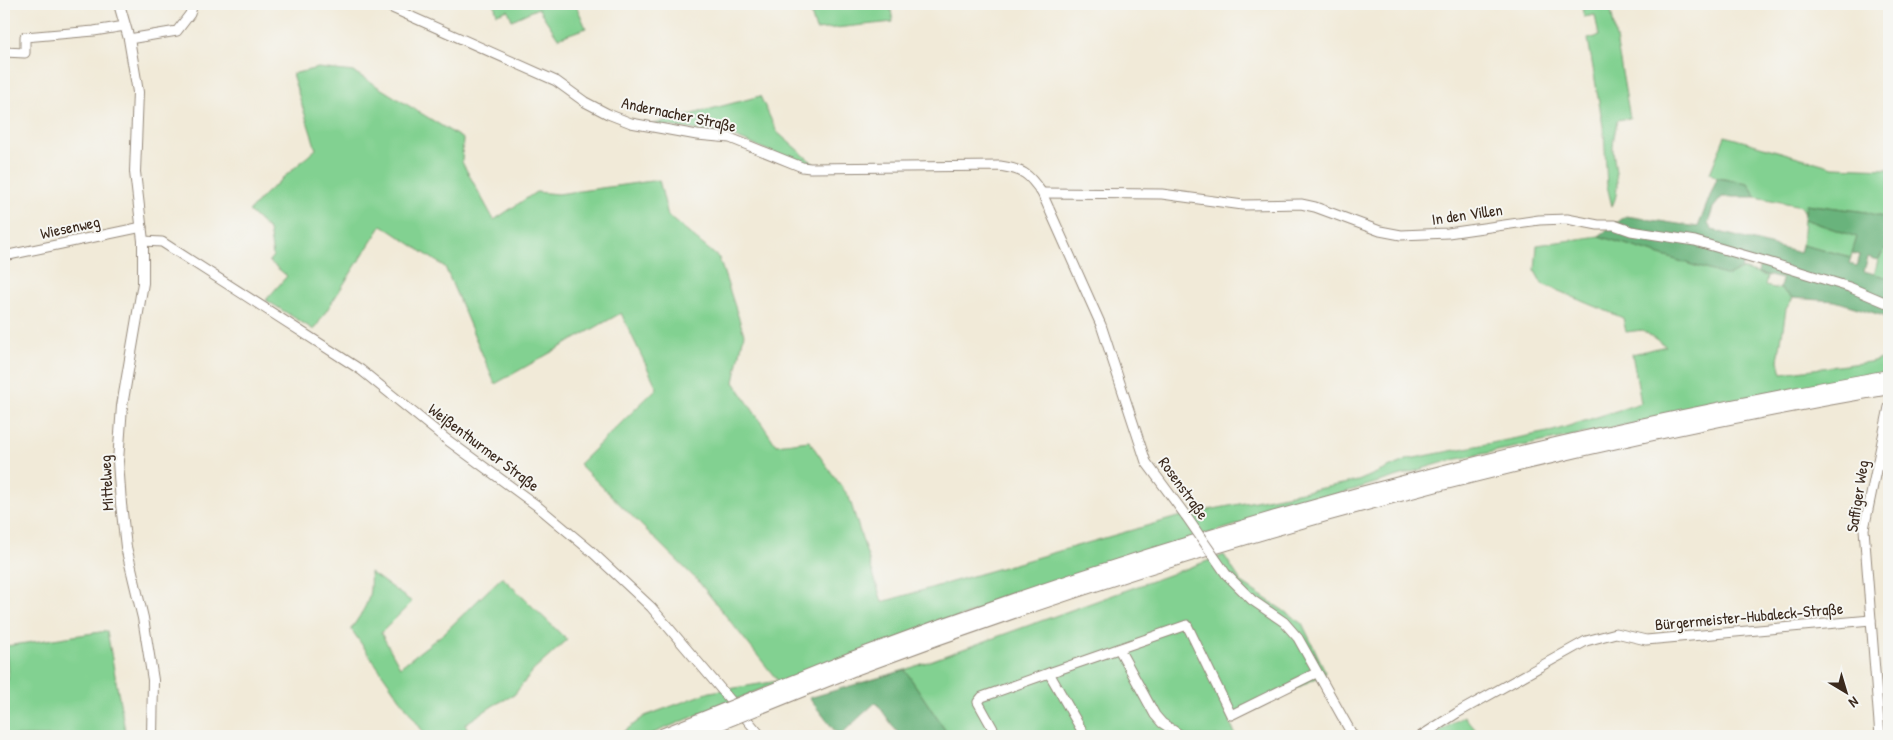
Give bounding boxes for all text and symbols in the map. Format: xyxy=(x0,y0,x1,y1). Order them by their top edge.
street label: Andernacher Straße xyxy=(620,91,739,137)
street label: In den Villen xyxy=(1430,198,1504,230)
street label: Wiesenweg xyxy=(38,210,102,244)
street label: Weißenthurmer Straße xyxy=(424,398,545,496)
street label: Rosenstraße xyxy=(1154,452,1215,524)
street label: Mittelweg xyxy=(94,455,118,511)
street label: Saffiger Weg xyxy=(1840,459,1874,533)
street label: Bürgermeister-Hubaleck-Straße xyxy=(1654,597,1845,635)
north arrow xyxy=(1820,668,1870,718)
text: N xyxy=(1845,693,1863,713)

